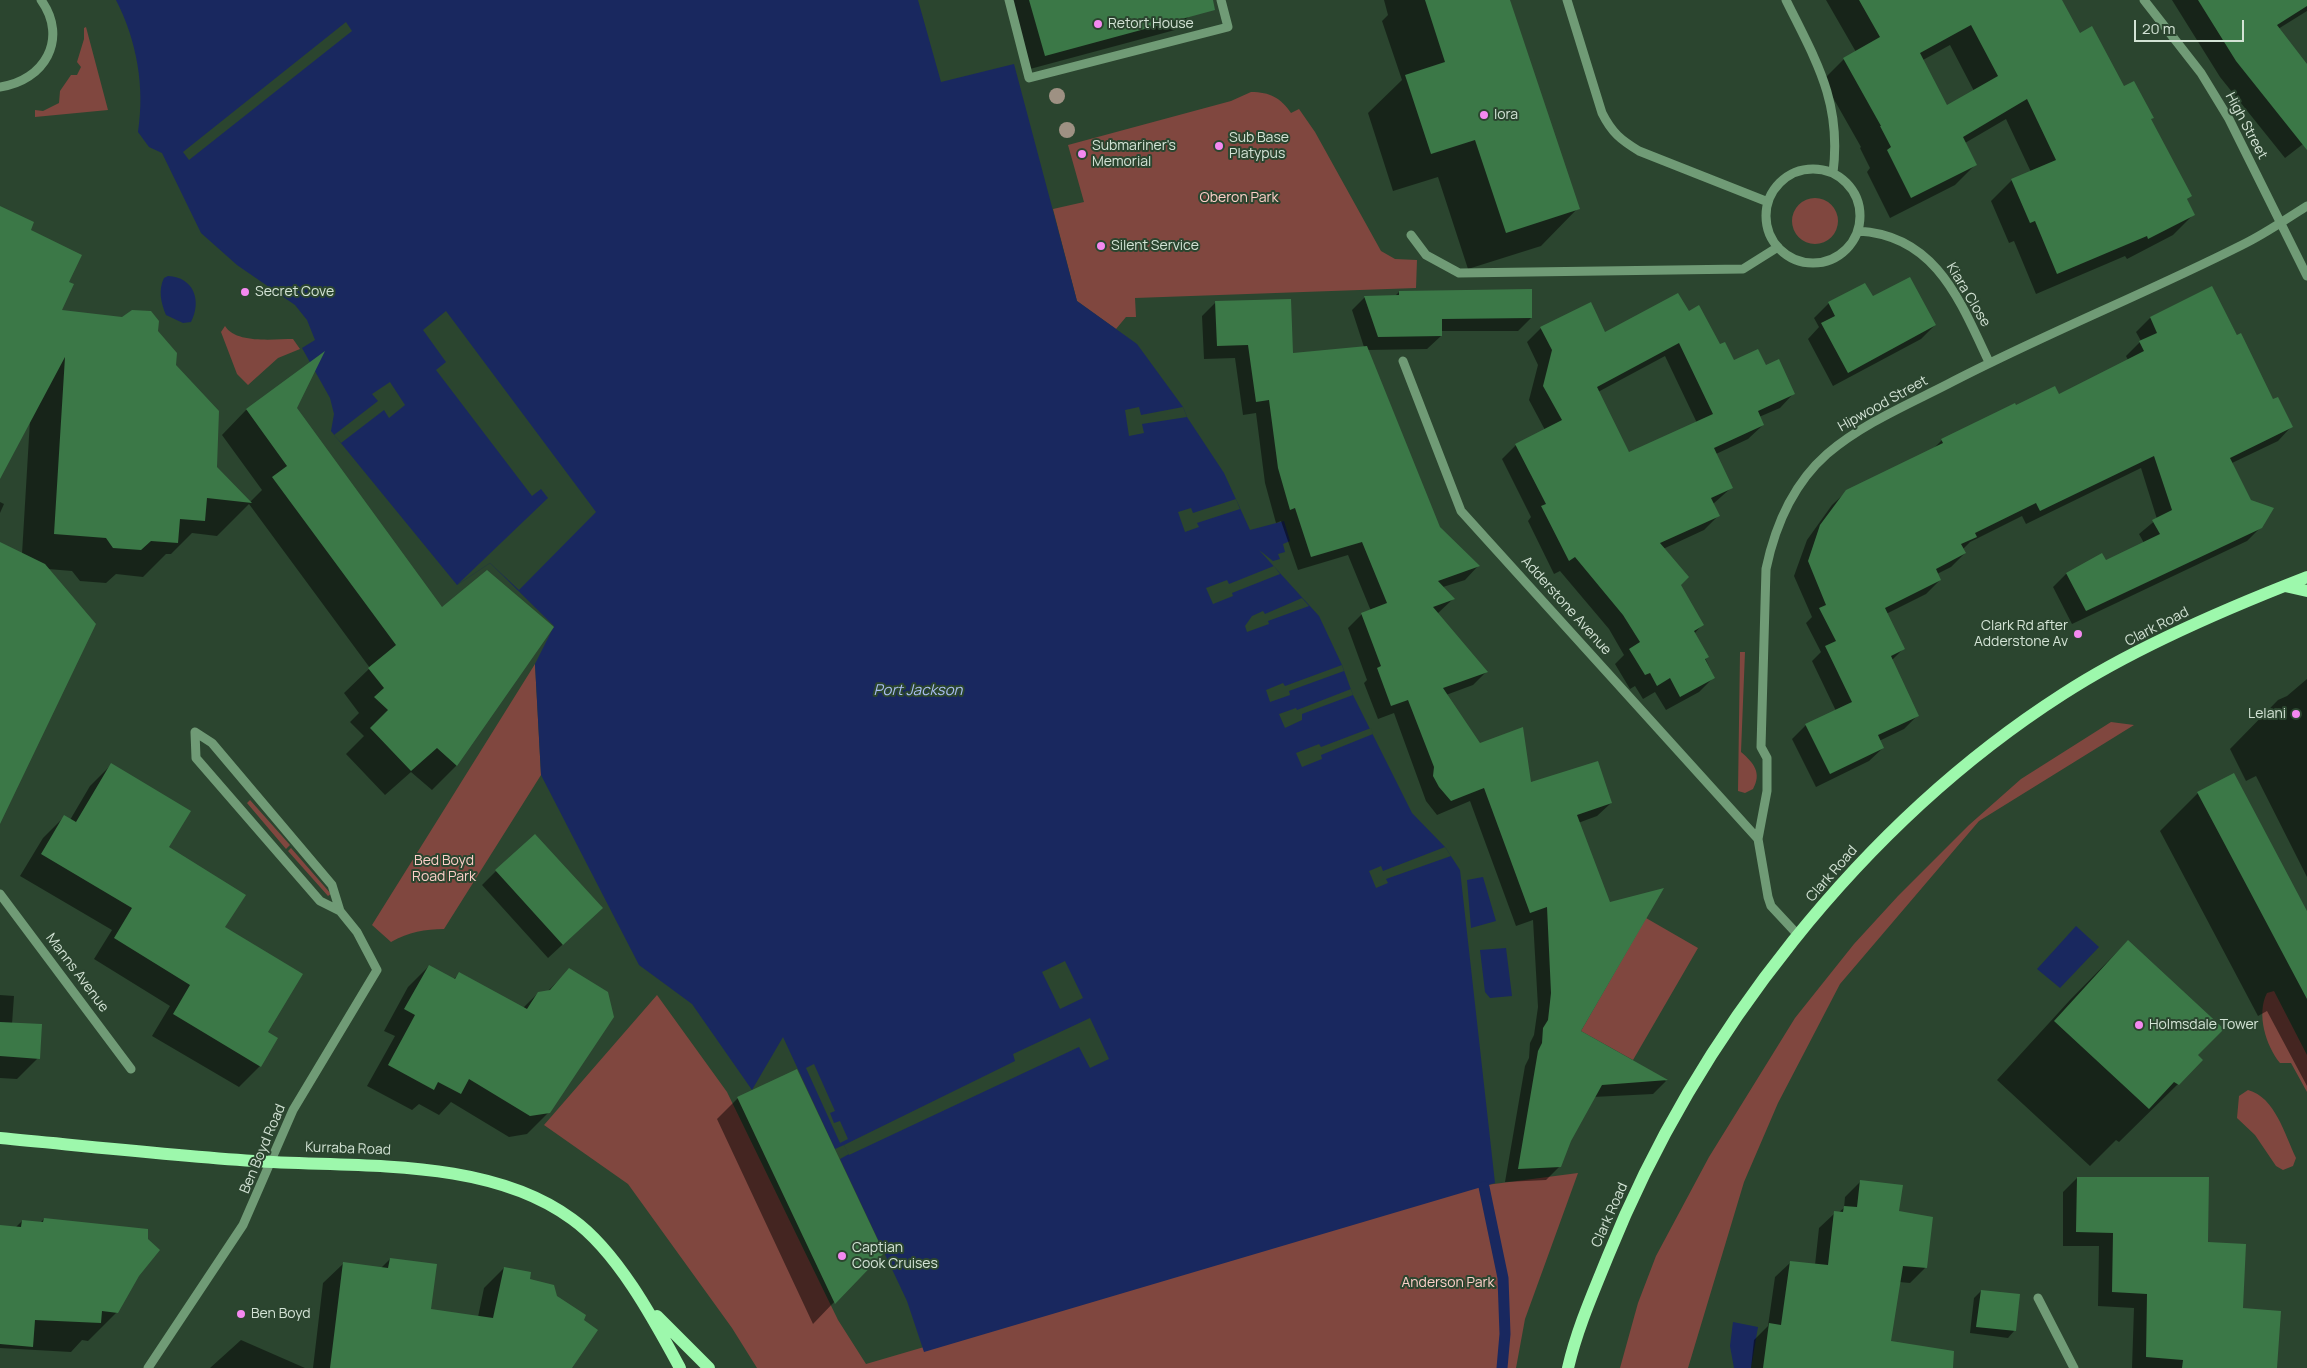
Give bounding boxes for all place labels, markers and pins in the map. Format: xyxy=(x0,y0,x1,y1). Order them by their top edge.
place label: Retort House xyxy=(1108,16,1194,32)
marker: Retort House xyxy=(1092,18,1104,30)
place label: Iora xyxy=(1494,107,1518,123)
marker: Iora xyxy=(1478,109,1490,121)
place label: Sub Base Platypus xyxy=(1229,130,1289,162)
place label: Submariner's Memorial xyxy=(1092,138,1176,170)
marker: Sub Base Platypus xyxy=(1213,140,1225,152)
marker: Submariner's Memorial xyxy=(1076,148,1088,160)
place label: Silent Service xyxy=(1111,238,1199,254)
marker: Silent Service xyxy=(1095,240,1107,252)
place label: Secret Cove xyxy=(255,284,334,300)
marker: Secret Cove xyxy=(239,286,251,298)
place label: Clark Rd after Adderstone Av xyxy=(1974,618,2068,650)
marker: Clark Rd after Adderstone Av xyxy=(2072,628,2084,640)
place label: Lelani xyxy=(2248,706,2286,722)
marker: Lelani xyxy=(2290,708,2302,720)
place label: Holmsdale Tower xyxy=(2149,1017,2259,1033)
marker: Holmsdale Tower xyxy=(2133,1019,2145,1031)
place label: Captian Cook Cruises xyxy=(852,1240,938,1272)
marker: Captian Cook Cruises xyxy=(836,1250,848,1262)
place label: Ben Boyd xyxy=(251,1306,311,1322)
marker: Ben Boyd xyxy=(235,1308,247,1320)

